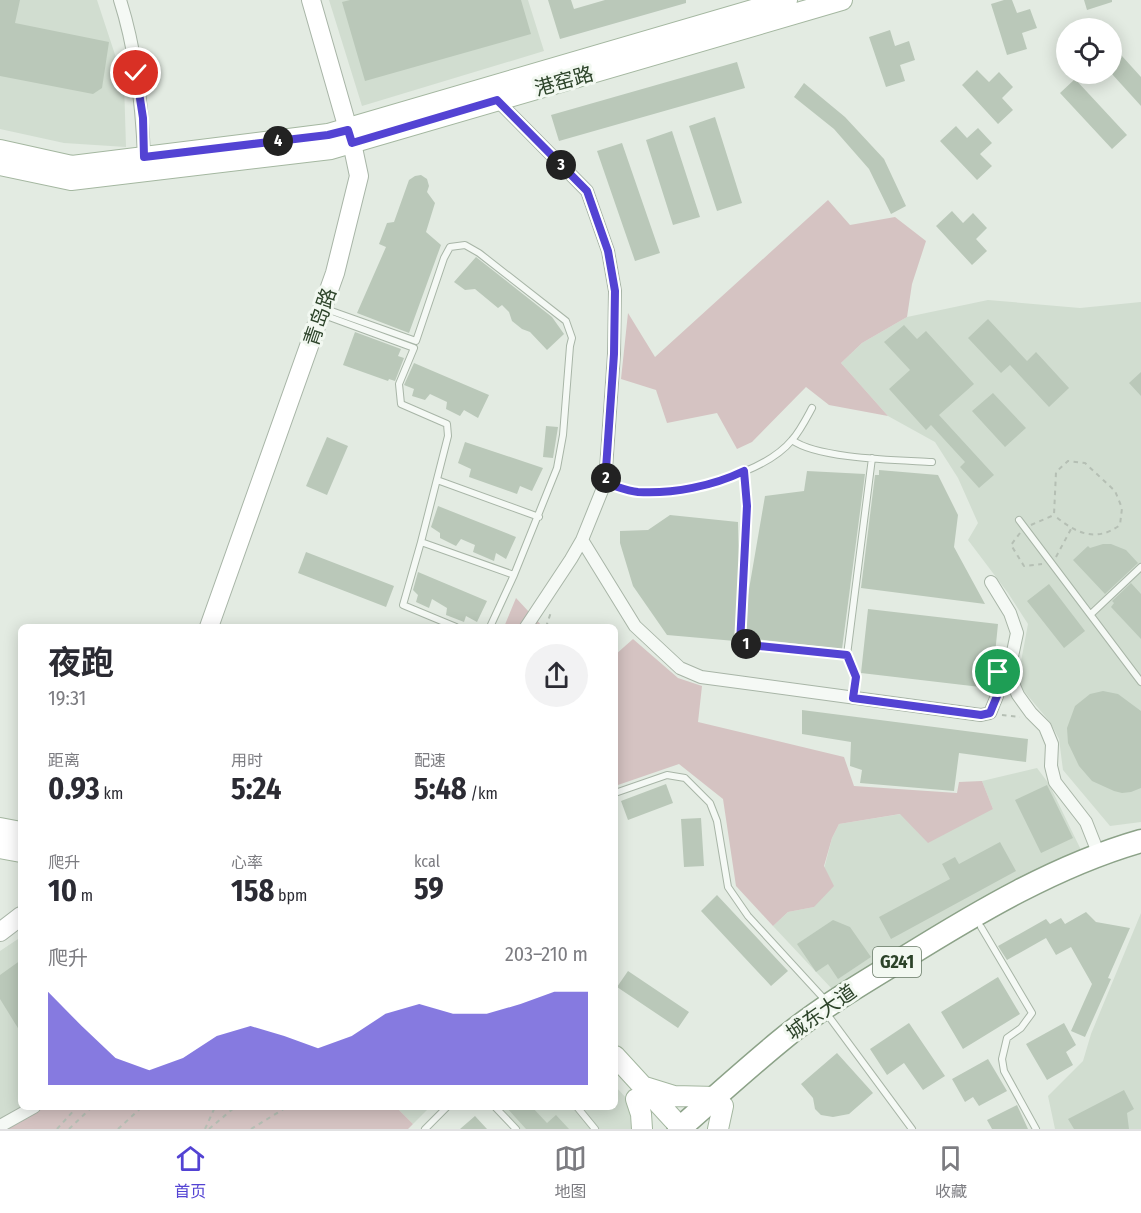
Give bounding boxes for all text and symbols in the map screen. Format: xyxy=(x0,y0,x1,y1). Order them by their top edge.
map controls xyxy=(1056,18,1122,84)
button: locate xyxy=(1056,18,1122,84)
pin xyxy=(110,47,161,98)
icon: check xyxy=(119,56,152,89)
street label: 港窑路 xyxy=(532,61,596,101)
pin: 4 xyxy=(263,126,293,156)
text: 4 xyxy=(274,131,282,150)
pin: 3 xyxy=(546,150,576,180)
text: 3 xyxy=(557,155,565,174)
street label: 青岛路 xyxy=(299,285,341,349)
pin: 2 xyxy=(591,463,621,493)
text: 2 xyxy=(602,468,610,487)
pin: 1 xyxy=(731,629,761,659)
text: 1 xyxy=(743,634,749,653)
text: 夜跑 xyxy=(48,643,114,683)
button: share xyxy=(525,644,588,707)
pin xyxy=(972,646,1023,697)
icon: arrive xyxy=(981,655,1014,688)
text: 19:31 xyxy=(48,686,86,710)
text: 距离 xyxy=(48,751,80,770)
text: 用时 xyxy=(231,751,263,770)
text: 配速 xyxy=(414,751,446,770)
text: 0.93 xyxy=(48,771,100,807)
text: 5:24 xyxy=(231,771,281,807)
text: 5:48 xyxy=(414,771,467,807)
text: km xyxy=(100,784,123,803)
text: /km xyxy=(467,784,498,803)
text: kcal xyxy=(414,852,440,871)
text: 爬升 xyxy=(48,853,80,872)
text: 心率 xyxy=(231,853,263,872)
text: 59 xyxy=(414,871,444,907)
text: 10 xyxy=(48,873,77,909)
text: 158 xyxy=(231,873,274,909)
text: m xyxy=(77,886,93,905)
text: bpm xyxy=(274,886,307,905)
text: 203–210 m xyxy=(505,942,588,966)
text: 爬升 xyxy=(48,946,88,970)
road number: G241 xyxy=(873,947,921,977)
street label: 城东大道 xyxy=(781,979,861,1045)
tab: 首页 xyxy=(174,1142,207,1202)
tab: 地图 xyxy=(554,1142,587,1202)
tab: 收藏 xyxy=(934,1142,967,1202)

